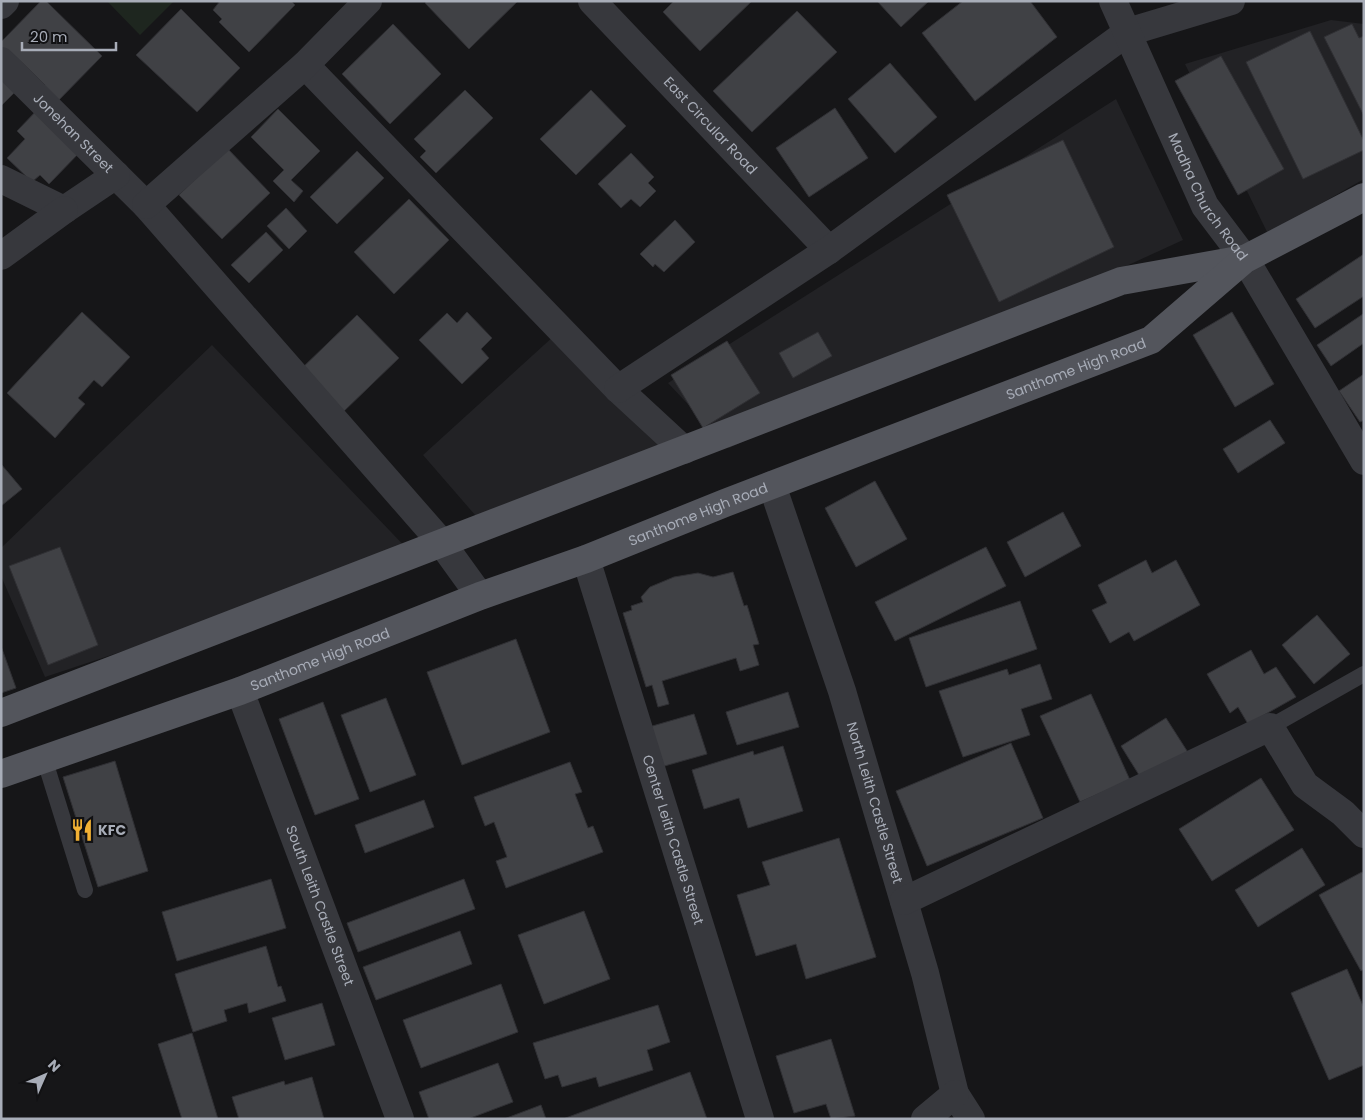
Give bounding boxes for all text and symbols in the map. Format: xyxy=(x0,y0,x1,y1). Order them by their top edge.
scale bar xyxy=(22,20,116,52)
text: 20 m xyxy=(30,26,68,47)
street label: East Circular Road xyxy=(659,72,762,179)
street label: Jonehan Street xyxy=(29,88,118,177)
street label: Madha Church Road xyxy=(1163,130,1253,264)
street label: Santhome High Road xyxy=(1003,333,1149,405)
street label: Santhome High Road xyxy=(625,478,771,551)
street label: Santhome High Road xyxy=(247,623,393,696)
street label: North Leith Castle Street xyxy=(842,720,908,886)
street label: Center Leith Castle Street xyxy=(637,752,709,927)
restaurant icon: KFC xyxy=(69,817,95,843)
place label: KFC xyxy=(98,820,126,840)
street label: South Leith Castle Street xyxy=(281,823,359,988)
north arrow xyxy=(20,1050,70,1100)
text: N xyxy=(43,1055,65,1077)

